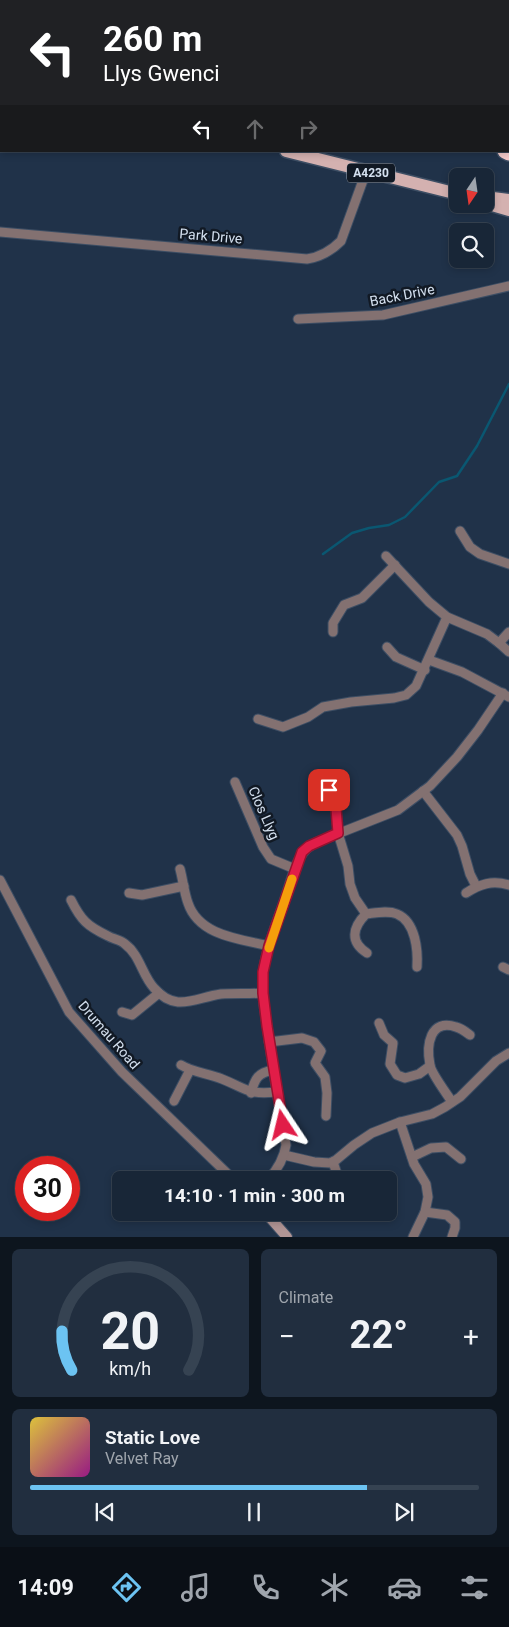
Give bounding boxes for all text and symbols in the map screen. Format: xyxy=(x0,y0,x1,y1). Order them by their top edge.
text: 260 m xyxy=(103,19,202,60)
icon: left xyxy=(20,20,85,85)
text: Llys Gwenci xyxy=(103,61,220,86)
icon: left xyxy=(188,115,216,143)
icon: ahead xyxy=(241,115,269,143)
icon: right xyxy=(294,115,322,143)
road number: A4230 xyxy=(347,164,395,182)
north arrow xyxy=(449,168,494,212)
map controls xyxy=(449,168,494,268)
button: search xyxy=(449,223,494,268)
street label: Park Drive xyxy=(179,225,243,247)
street label: Back Drive xyxy=(368,281,436,309)
pin xyxy=(308,769,350,811)
icon: arrive xyxy=(315,776,343,804)
street label: Clos Llyg xyxy=(245,784,283,842)
street label: Drumau Road xyxy=(75,998,143,1072)
position arrow xyxy=(256,1098,308,1150)
speed limit sign: 30 xyxy=(15,1156,80,1221)
text: 14:10 · 1 min · 300 m xyxy=(164,1184,345,1207)
text: Climate xyxy=(279,1288,333,1307)
text: 20 xyxy=(100,1301,160,1362)
text: 22° xyxy=(350,1313,408,1357)
text: − xyxy=(279,1320,295,1353)
text: + xyxy=(463,1320,479,1353)
text: km/h xyxy=(109,1358,151,1379)
text: Static Love xyxy=(105,1426,200,1449)
text: Velvet Ray xyxy=(105,1449,179,1468)
icon: previous xyxy=(91,1498,119,1526)
icon: pause xyxy=(240,1498,268,1526)
icon: next xyxy=(390,1498,418,1526)
icon: directions xyxy=(109,1570,144,1605)
icon: music xyxy=(178,1570,213,1605)
icon: phone xyxy=(248,1570,283,1605)
icon: climate xyxy=(317,1570,352,1605)
icon: car xyxy=(387,1570,422,1605)
icon: filters xyxy=(457,1570,492,1605)
text: 14:09 xyxy=(17,1575,74,1600)

